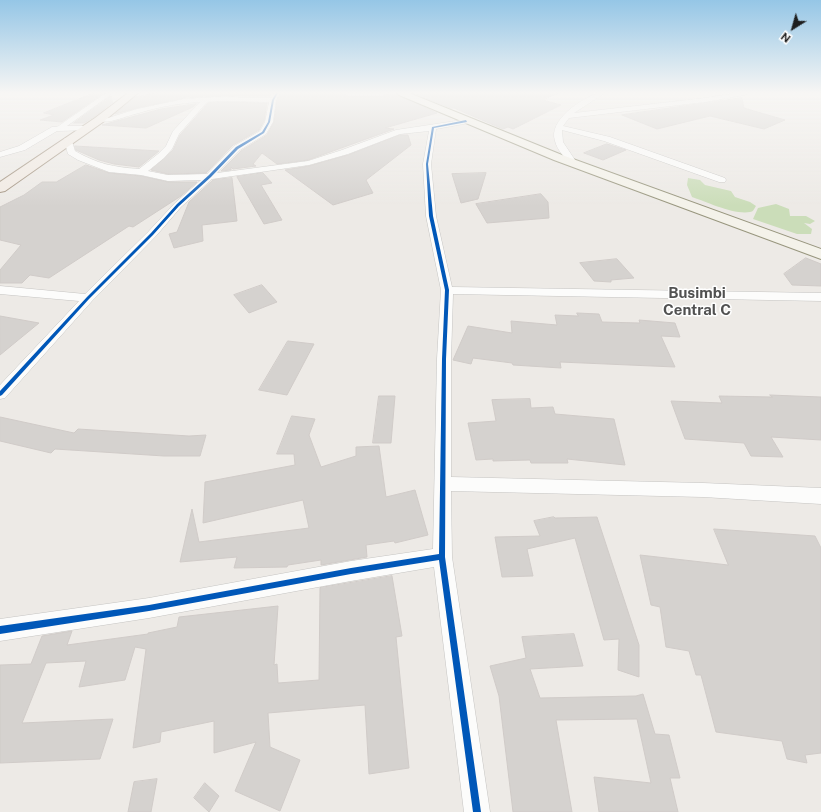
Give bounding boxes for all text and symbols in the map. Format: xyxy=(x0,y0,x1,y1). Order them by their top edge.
north arrow xyxy=(773,8,813,48)
text: N xyxy=(779,30,793,45)
district label: Busimbi Central C xyxy=(663,284,731,319)

